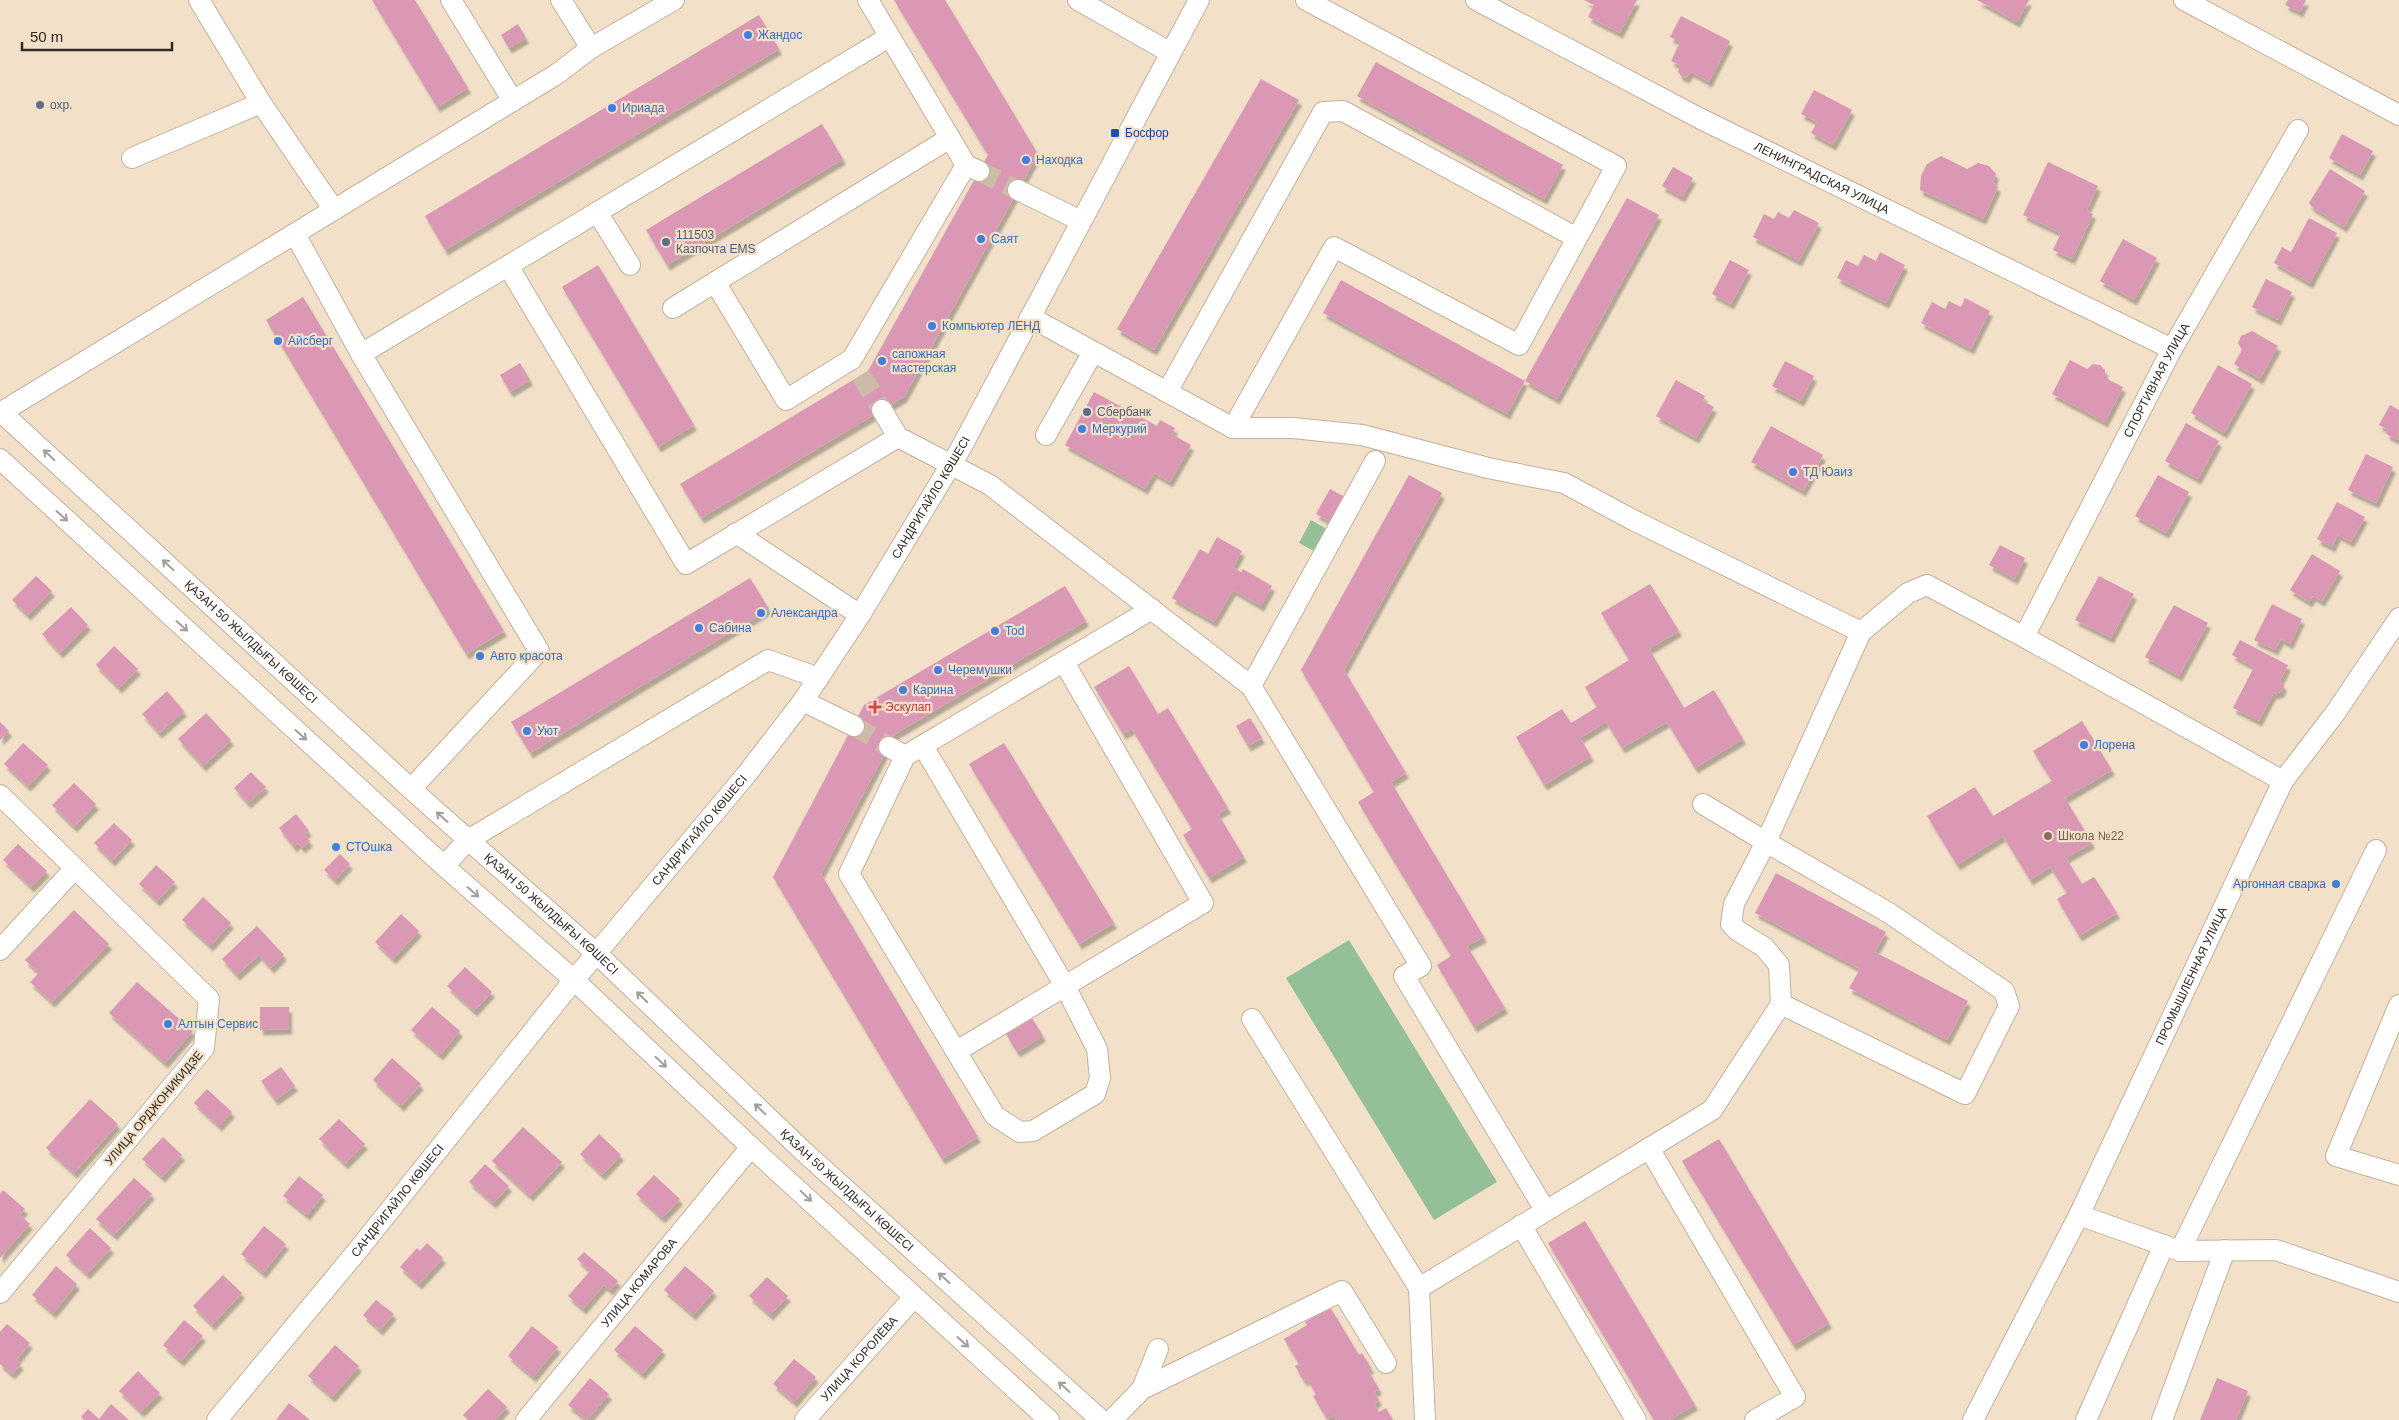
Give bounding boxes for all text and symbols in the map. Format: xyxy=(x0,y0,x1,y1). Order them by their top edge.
scale bar xyxy=(22,20,172,52)
text: 50 m xyxy=(30,28,63,45)
place label: Жандос xyxy=(758,28,802,42)
marker: Жандос xyxy=(742,29,754,41)
place label: охр. xyxy=(50,98,73,112)
marker: охр. xyxy=(34,99,46,111)
place label: Ириада xyxy=(622,101,665,115)
marker: Ириада xyxy=(606,102,618,114)
place label: Босфор xyxy=(1125,126,1169,140)
marker: Босфор xyxy=(1109,127,1121,139)
street label: ЛЕНИНГРАДСКАЯ УЛИЦА xyxy=(1752,139,1892,217)
place label: Находка xyxy=(1036,153,1083,167)
marker: Находка xyxy=(1020,154,1032,166)
place label: 111503 Казпочта EMS xyxy=(676,228,756,256)
place label: Саят xyxy=(991,232,1019,246)
marker: Саят xyxy=(975,233,987,245)
marker: 111503 Казпочта EMS xyxy=(660,236,672,248)
place label: Компьютер ЛЕНД xyxy=(942,319,1040,333)
marker: Компьютер ЛЕНД xyxy=(926,320,938,332)
street label: СПОРТИВНАЯ УЛИЦА xyxy=(2121,320,2192,440)
place label: Айсберг xyxy=(288,334,334,348)
marker: Айсберг xyxy=(272,335,284,347)
place label: сапожная мастерская xyxy=(892,347,956,375)
marker: сапожная мастерская xyxy=(876,355,888,367)
place label: Сбербанк xyxy=(1097,405,1152,419)
marker: Сбербанк xyxy=(1081,406,1093,418)
place label: Меркурий xyxy=(1092,422,1147,436)
marker: Меркурий xyxy=(1076,423,1088,435)
street label: САНДРИГАЙЛО КӨШЕСІ xyxy=(889,434,973,561)
one-way arrow xyxy=(42,449,55,461)
place label: ТД Юаиз xyxy=(1803,465,1853,479)
marker: ТД Юаиз xyxy=(1787,466,1799,478)
one-way arrow xyxy=(55,510,68,522)
one-way arrow xyxy=(162,559,175,571)
street label: ҚАЗАН 50 ЖЫЛДЫҒЫ КӨШЕСІ xyxy=(182,577,320,706)
place label: Александра xyxy=(771,606,838,620)
marker: Александра xyxy=(755,607,767,619)
one-way arrow xyxy=(175,620,188,631)
place label: Сабина xyxy=(709,621,752,635)
marker: Сабина xyxy=(693,622,705,634)
place label: Tod xyxy=(1005,624,1024,638)
marker: Tod xyxy=(989,625,1001,637)
place label: Авто красота xyxy=(490,649,563,663)
marker: Авто красота xyxy=(474,650,486,662)
place label: Черемушки xyxy=(948,663,1012,677)
marker: Черемушки xyxy=(932,664,944,676)
place label: Карина xyxy=(913,683,954,697)
marker: Карина xyxy=(897,684,909,696)
place label: Эскулап xyxy=(885,700,931,714)
marker: Эскулап xyxy=(869,701,881,713)
place label: Уют xyxy=(537,724,559,738)
marker: Уют xyxy=(521,725,533,737)
one-way arrow xyxy=(295,729,308,741)
place label: Лорена xyxy=(2094,738,2136,752)
marker: Лорена xyxy=(2078,739,2090,751)
street label: САНДРИГАЙЛО КӨШЕСІ xyxy=(649,772,750,889)
one-way arrow xyxy=(436,812,449,823)
place label: Школа №22 xyxy=(2058,829,2124,843)
marker: Школа №22 xyxy=(2042,830,2054,842)
place label: СТОшка xyxy=(346,840,393,854)
marker: СТОшка xyxy=(330,841,342,853)
street label: ҚАЗАН 50 ЖЫЛДЫҒЫ КӨШЕСІ xyxy=(481,850,621,977)
place label: Аргонная сварка xyxy=(2233,877,2326,891)
marker: Аргонная сварка xyxy=(2330,878,2342,890)
one-way arrow xyxy=(467,886,480,897)
street label: ПРОМЫШЛЕННАЯ УЛИЦА xyxy=(2153,904,2230,1047)
one-way arrow xyxy=(636,991,649,1003)
place label: Алтын Сервис xyxy=(178,1017,258,1031)
marker: Алтын Сервис xyxy=(162,1018,174,1030)
street label: УЛИЦА ОРДЖОНИКИДЗЕ xyxy=(102,1048,206,1168)
one-way arrow xyxy=(654,1056,667,1068)
one-way arrow xyxy=(753,1103,766,1115)
street label: ҚАЗАН 50 ЖЫЛДЫҒЫ КӨШЕСІ xyxy=(778,1126,916,1254)
street label: САНДРИГАЙЛО КӨШЕСІ xyxy=(348,1142,447,1260)
one-way arrow xyxy=(799,1190,812,1202)
street label: УЛИЦА КОМАРОВА xyxy=(599,1235,680,1330)
one-way arrow xyxy=(937,1272,950,1284)
street label: УЛИЦА КОРОЛЁВА xyxy=(818,1313,901,1404)
one-way arrow xyxy=(957,1336,970,1348)
one-way arrow xyxy=(1058,1381,1071,1393)

